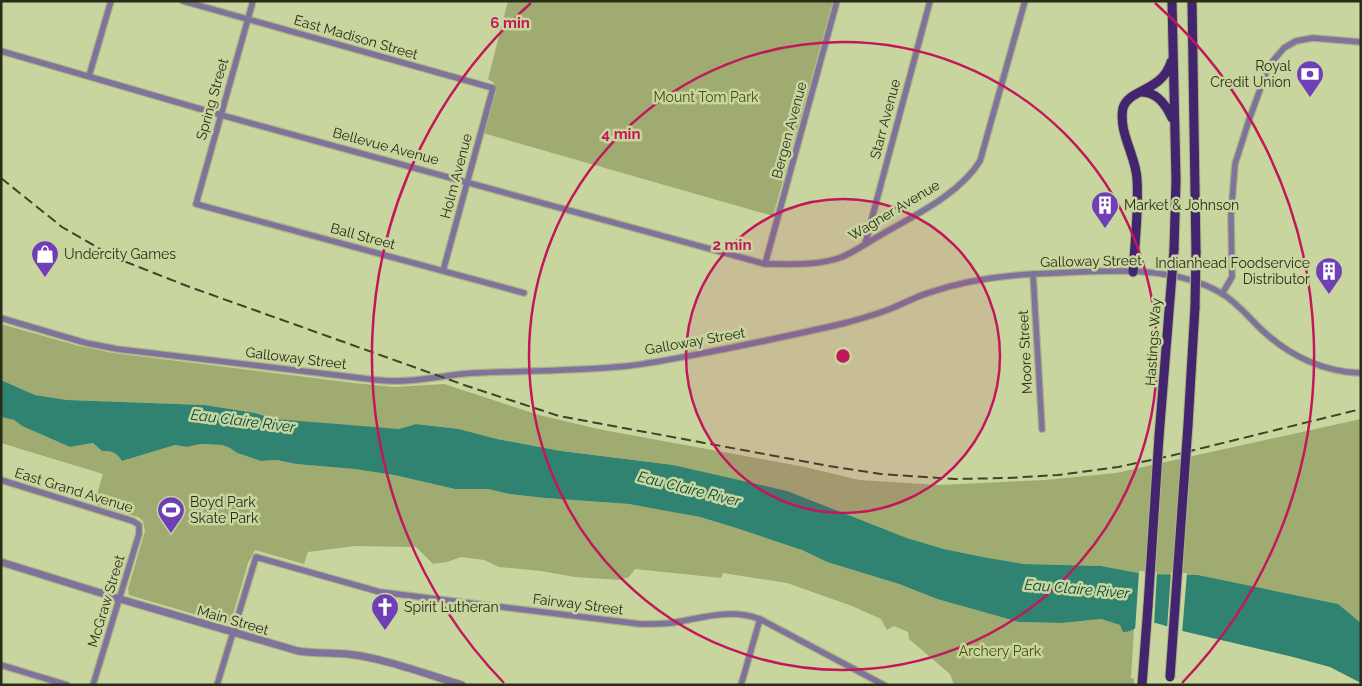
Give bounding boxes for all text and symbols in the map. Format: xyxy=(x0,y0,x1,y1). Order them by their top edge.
street label: East Madison Street xyxy=(292,12,420,62)
text: 6 min xyxy=(490,14,530,32)
street label: Spring Street xyxy=(193,56,231,142)
place label: Royal Credit Union xyxy=(1210,58,1291,90)
bank icon: Royal Credit Union xyxy=(1295,59,1325,98)
street label: Starr Avenue xyxy=(867,77,903,161)
street label: Bergen Avenue xyxy=(768,80,810,180)
park label: Mount Tom Park xyxy=(653,89,759,105)
street label: Bellevue Avenue xyxy=(331,124,441,168)
text: 4 min xyxy=(601,125,641,143)
street label: Holm Avenue xyxy=(437,132,475,220)
street label: Wagner Avenue xyxy=(846,177,942,243)
building icon: Market & Johnson xyxy=(1090,190,1120,229)
place label: Market & Johnson xyxy=(1124,197,1239,213)
street label: Ball Street xyxy=(329,220,397,252)
text: 2 min xyxy=(713,236,751,254)
shop icon: Undercity Games xyxy=(30,239,60,278)
place label: Undercity Games xyxy=(64,246,176,262)
street label: Galloway Street xyxy=(1040,252,1142,270)
place label: Indianhead Foodservice Distributor xyxy=(1155,255,1310,287)
building icon: Indianhead Foodservice Distributor xyxy=(1314,256,1344,295)
street label: Hastings Way xyxy=(1142,297,1164,386)
street label: Moore Street xyxy=(1015,309,1035,394)
street label: Galloway Street xyxy=(644,324,747,358)
street label: Galloway Street xyxy=(245,344,348,372)
centre of rings xyxy=(834,347,852,365)
water label: Eau Claire River xyxy=(190,406,297,436)
street label: East Grand Avenue xyxy=(13,464,135,516)
water label: Eau Claire River xyxy=(636,468,743,511)
place label: Boyd Park Skate Park xyxy=(190,494,259,526)
sports icon: Boyd Park Skate Park xyxy=(156,495,186,534)
street label: McGraw Street xyxy=(84,553,128,649)
water label: Eau Claire River xyxy=(1024,575,1131,603)
street label: Fairway Street xyxy=(532,591,625,618)
church icon: Spirit Lutheran xyxy=(370,592,400,631)
place label: Spirit Lutheran xyxy=(404,599,499,615)
street label: Main Street xyxy=(195,602,271,638)
park label: Archery Park xyxy=(959,643,1042,659)

